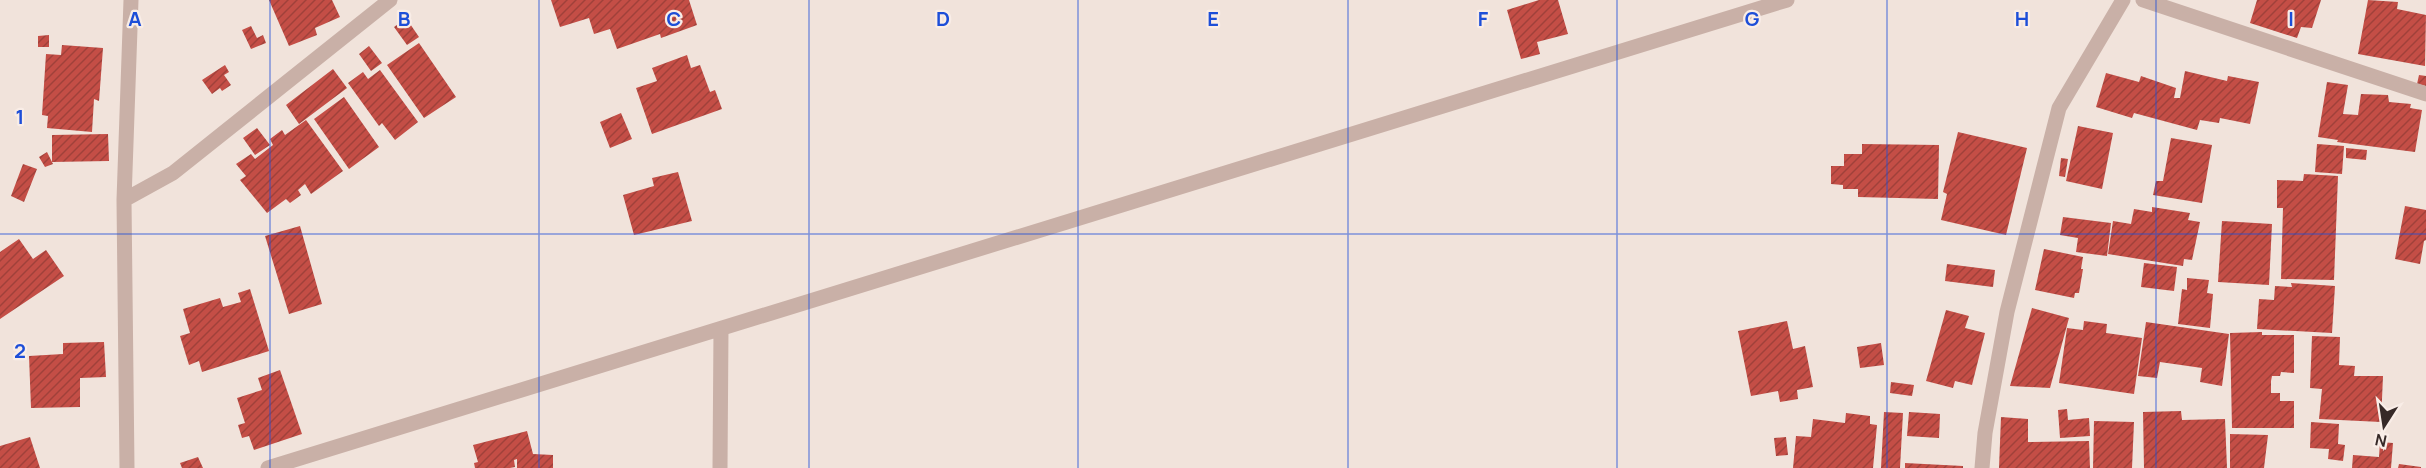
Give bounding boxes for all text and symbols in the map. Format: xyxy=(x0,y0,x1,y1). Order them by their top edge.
text: A xyxy=(128,5,142,32)
text: B xyxy=(398,5,411,32)
text: C xyxy=(667,5,681,32)
text: D xyxy=(936,5,950,32)
text: E xyxy=(1207,5,1219,32)
text: F xyxy=(1478,5,1489,32)
text: G xyxy=(1745,5,1760,32)
text: H xyxy=(2015,5,2029,32)
text: I xyxy=(2288,5,2294,32)
text: 1 xyxy=(16,103,24,130)
text: 2 xyxy=(14,337,26,364)
north arrow xyxy=(2354,396,2414,456)
text: N xyxy=(2373,429,2389,453)

